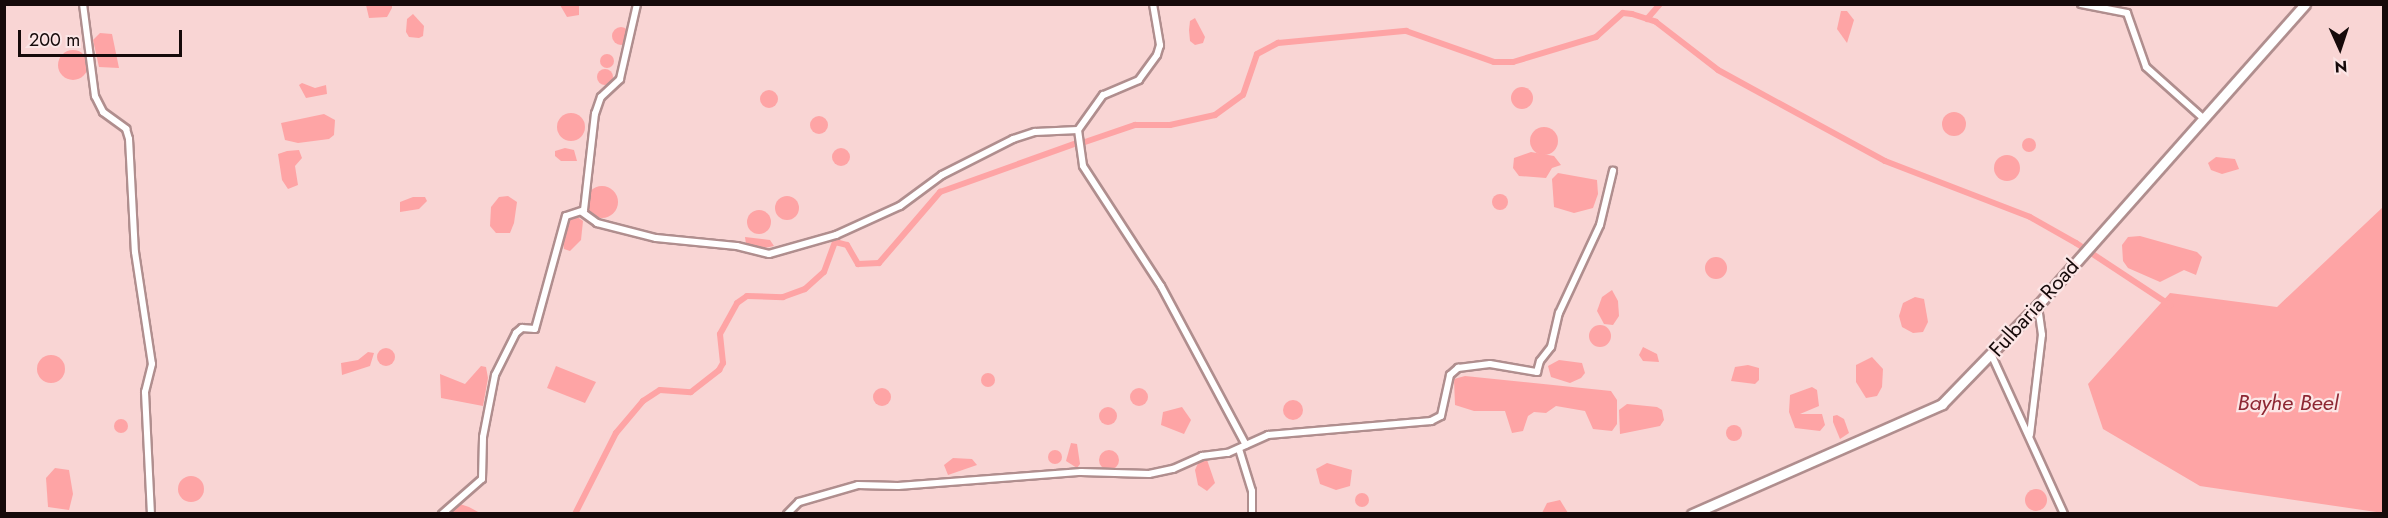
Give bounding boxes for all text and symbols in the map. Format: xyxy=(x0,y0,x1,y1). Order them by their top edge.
scale bar xyxy=(21,18,184,56)
north arrow xyxy=(2310,18,2370,78)
text: 200 m xyxy=(29,27,80,53)
text: N xyxy=(2334,55,2348,78)
street label: Fulbaria Road xyxy=(1984,254,2084,362)
water label: Bayhe Beel xyxy=(2237,390,2339,416)

